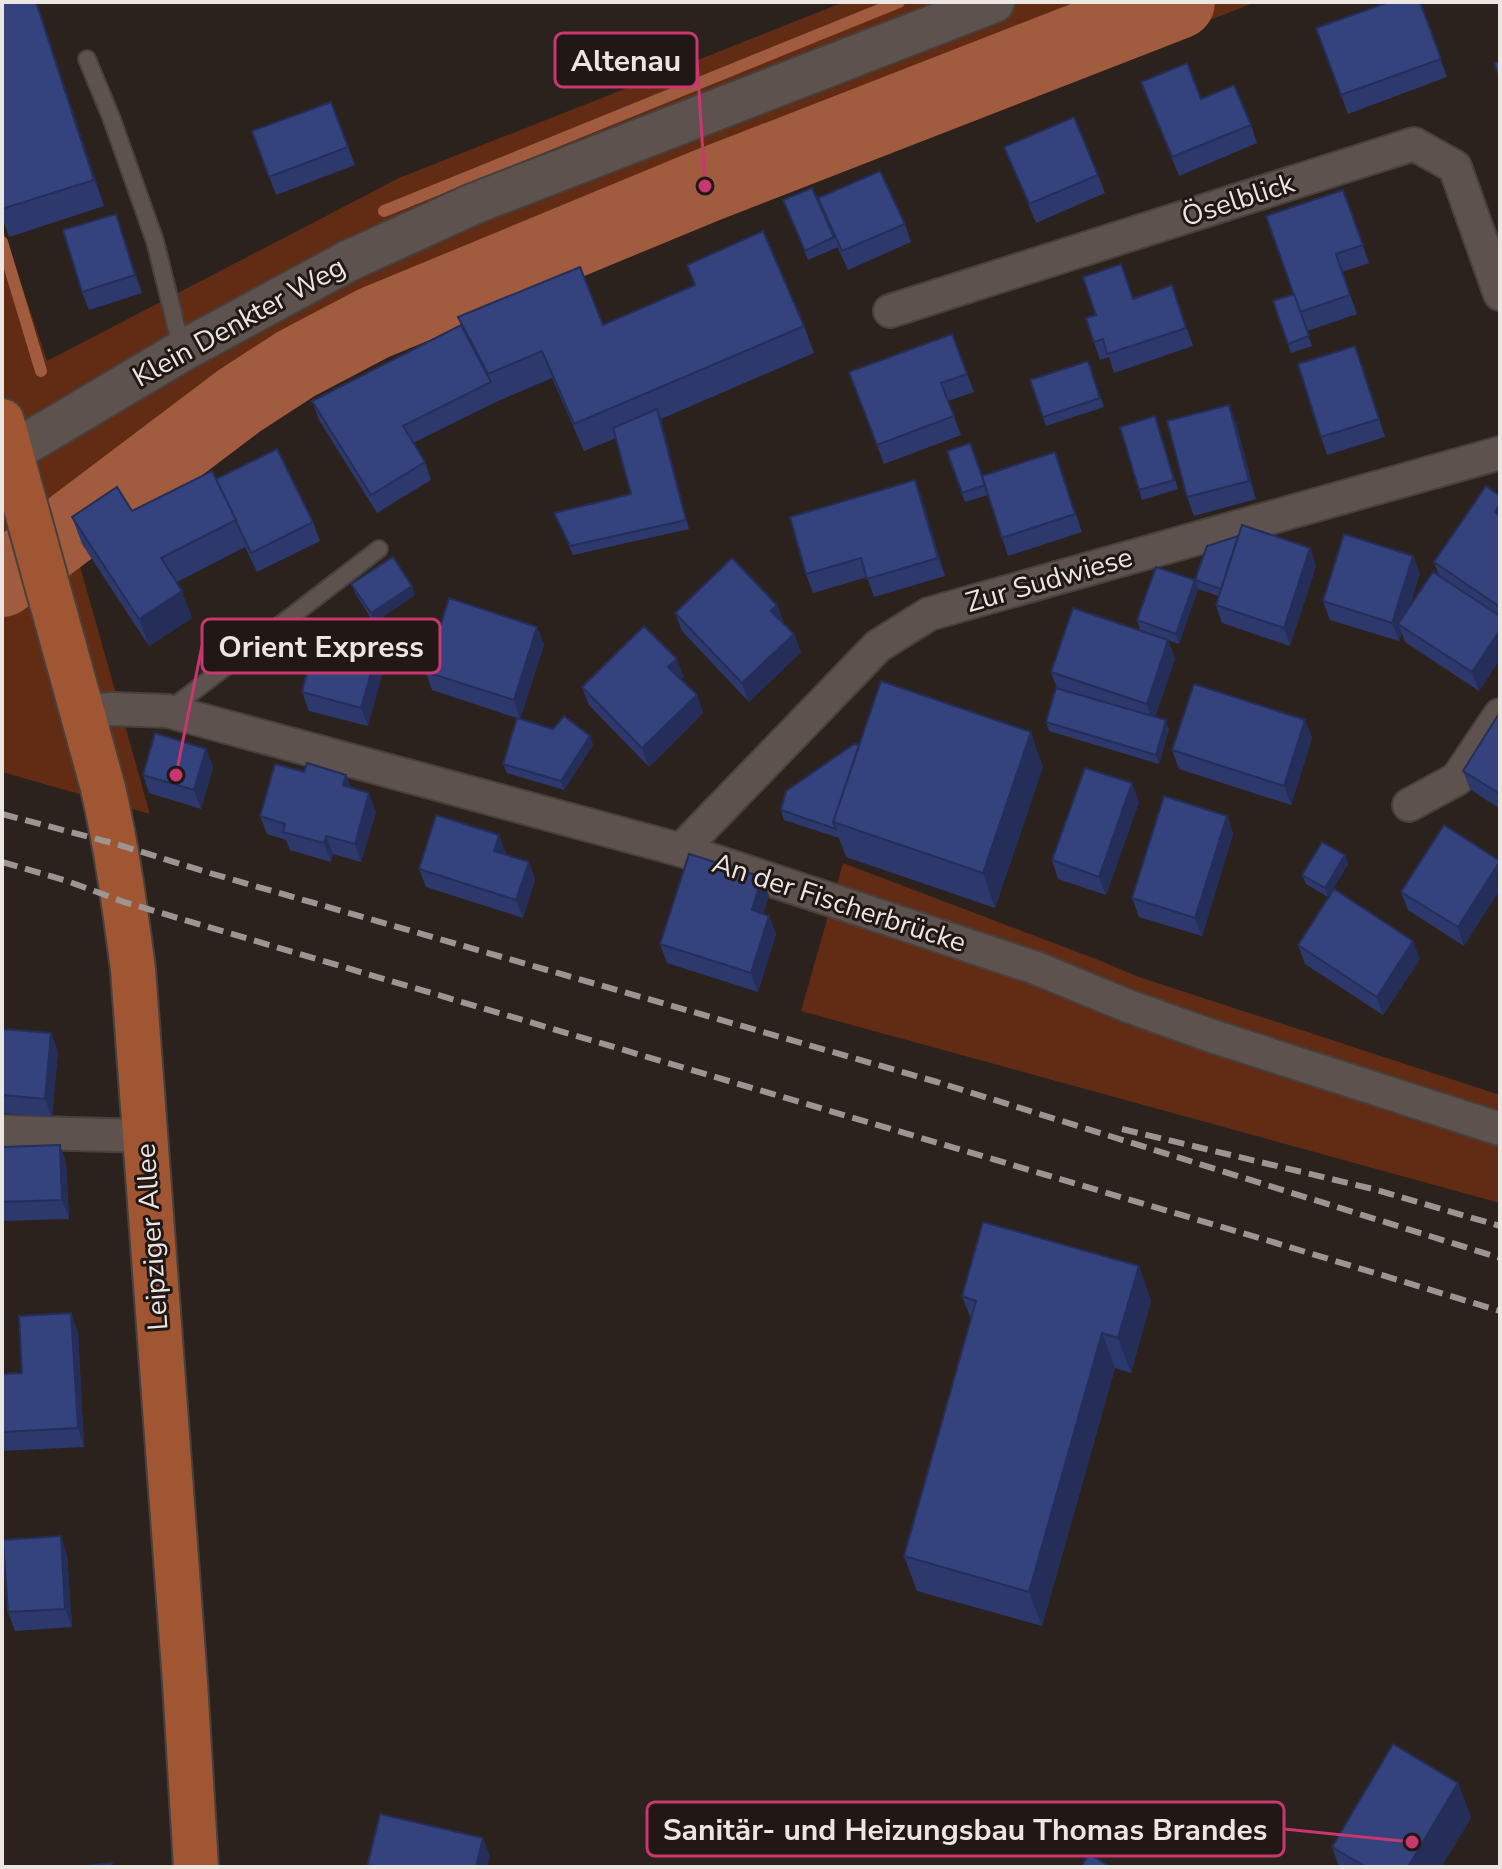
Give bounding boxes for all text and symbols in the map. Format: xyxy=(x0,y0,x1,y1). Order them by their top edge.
callout: Altenau xyxy=(555,33,697,87)
text: Altenau xyxy=(571,41,681,82)
street label: Öselblick xyxy=(1177,164,1300,236)
street label: Klein Denkter Weg xyxy=(126,248,352,396)
street label: Zur Sudwiese xyxy=(961,538,1137,622)
callout: Orient Express xyxy=(202,619,440,673)
text: Orient Express xyxy=(218,627,424,668)
street label: An der Fischerbrücke xyxy=(707,844,971,962)
street label: Leipziger Allee xyxy=(127,1142,177,1332)
callout: Sanitär- und Heizungsbau Thomas Brandes xyxy=(647,1802,1284,1856)
text: Sanitär- und Heizungsbau Thomas Brandes xyxy=(663,1810,1267,1851)

